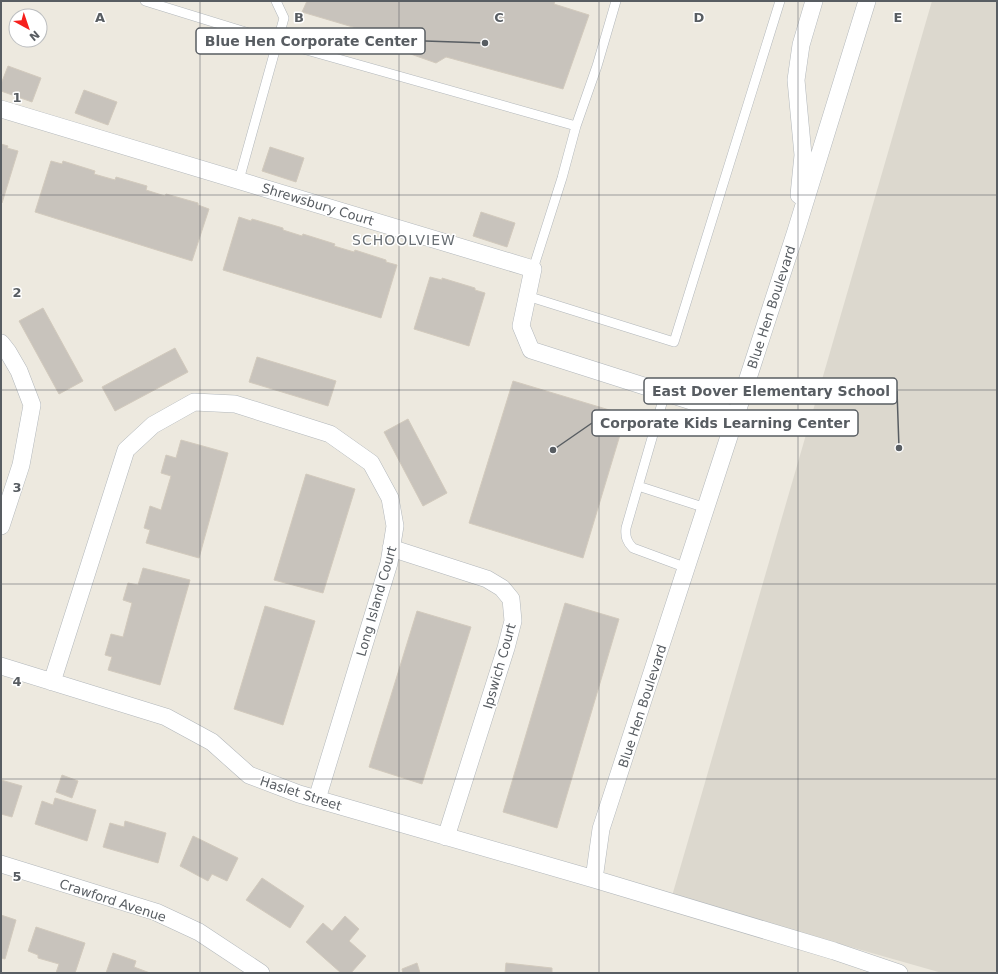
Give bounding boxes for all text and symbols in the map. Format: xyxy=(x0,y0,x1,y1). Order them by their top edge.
north arrow xyxy=(8,8,48,48)
text: A xyxy=(95,10,105,25)
text: B xyxy=(294,10,304,25)
text: C xyxy=(494,10,504,25)
text: D xyxy=(694,10,705,25)
text: E xyxy=(894,10,902,25)
text: N xyxy=(26,27,42,43)
callout: Blue Hen Corporate Center xyxy=(196,28,425,54)
text: Blue Hen Corporate Center xyxy=(205,33,417,49)
text: 1 xyxy=(12,90,22,105)
street label: Shrewsbury Court xyxy=(260,180,376,229)
district label: SCHOOLVIEW xyxy=(352,232,456,248)
street label: Blue Hen Boulevard xyxy=(744,244,799,371)
text: 2 xyxy=(12,285,22,300)
callout: East Dover Elementary School xyxy=(644,378,897,404)
text: East Dover Elementary School xyxy=(652,383,890,399)
callout: Corporate Kids Learning Center xyxy=(592,410,858,436)
text: Corporate Kids Learning Center xyxy=(600,415,850,431)
text: 3 xyxy=(12,480,22,495)
street label: Long Island Court xyxy=(354,544,399,658)
street label: Ipswich Court xyxy=(480,622,519,711)
street label: Blue Hen Boulevard xyxy=(615,643,670,770)
text: 4 xyxy=(12,674,22,689)
street label: Haslet Street xyxy=(258,773,344,814)
text: 5 xyxy=(12,869,22,884)
street label: Crawford Avenue xyxy=(58,876,168,925)

